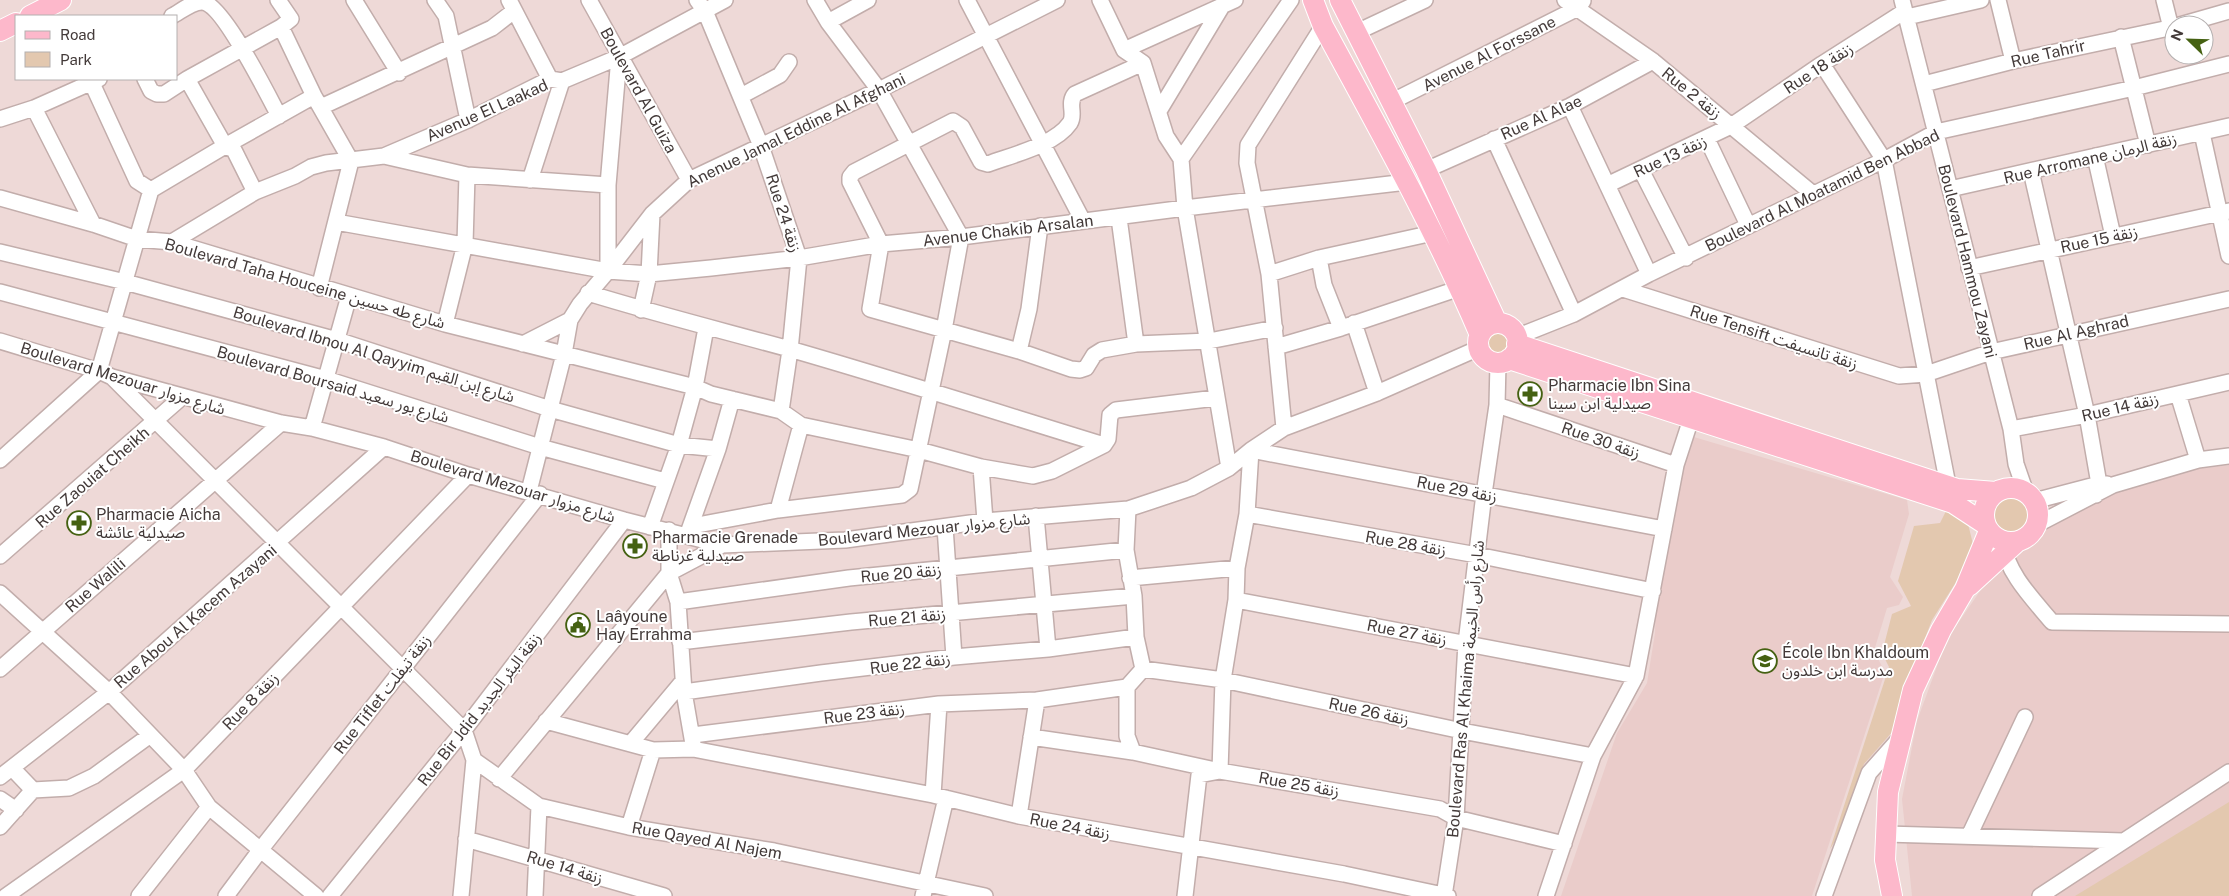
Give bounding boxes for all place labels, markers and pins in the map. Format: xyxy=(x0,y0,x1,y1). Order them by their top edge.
place label: Pharmacie Ibn Sina صيدلية ابن سينا xyxy=(1548,376,1691,413)
pharmacy icon: Pharmacie Ibn Sina صيدلية ابن سينا xyxy=(1517,381,1543,407)
place label: Pharmacie Aicha صيدلية عائشة xyxy=(96,505,221,542)
pharmacy icon: Pharmacie Aicha صيدلية عائشة xyxy=(66,510,92,536)
place label: Pharmacie Grenade صيدلية غرناطة xyxy=(652,528,798,565)
pharmacy icon: Pharmacie Grenade صيدلية غرناطة xyxy=(622,533,648,559)
place label: Laâyoune Hay Errahma xyxy=(596,607,692,644)
public building icon: Laâyoune Hay Errahma xyxy=(565,612,591,638)
place label: École Ibn Khaldoum مدرسة ابن خلدون xyxy=(1782,642,1929,680)
school or university icon: École Ibn Khaldoum مدرسة ابن خلدون xyxy=(1752,648,1778,674)

